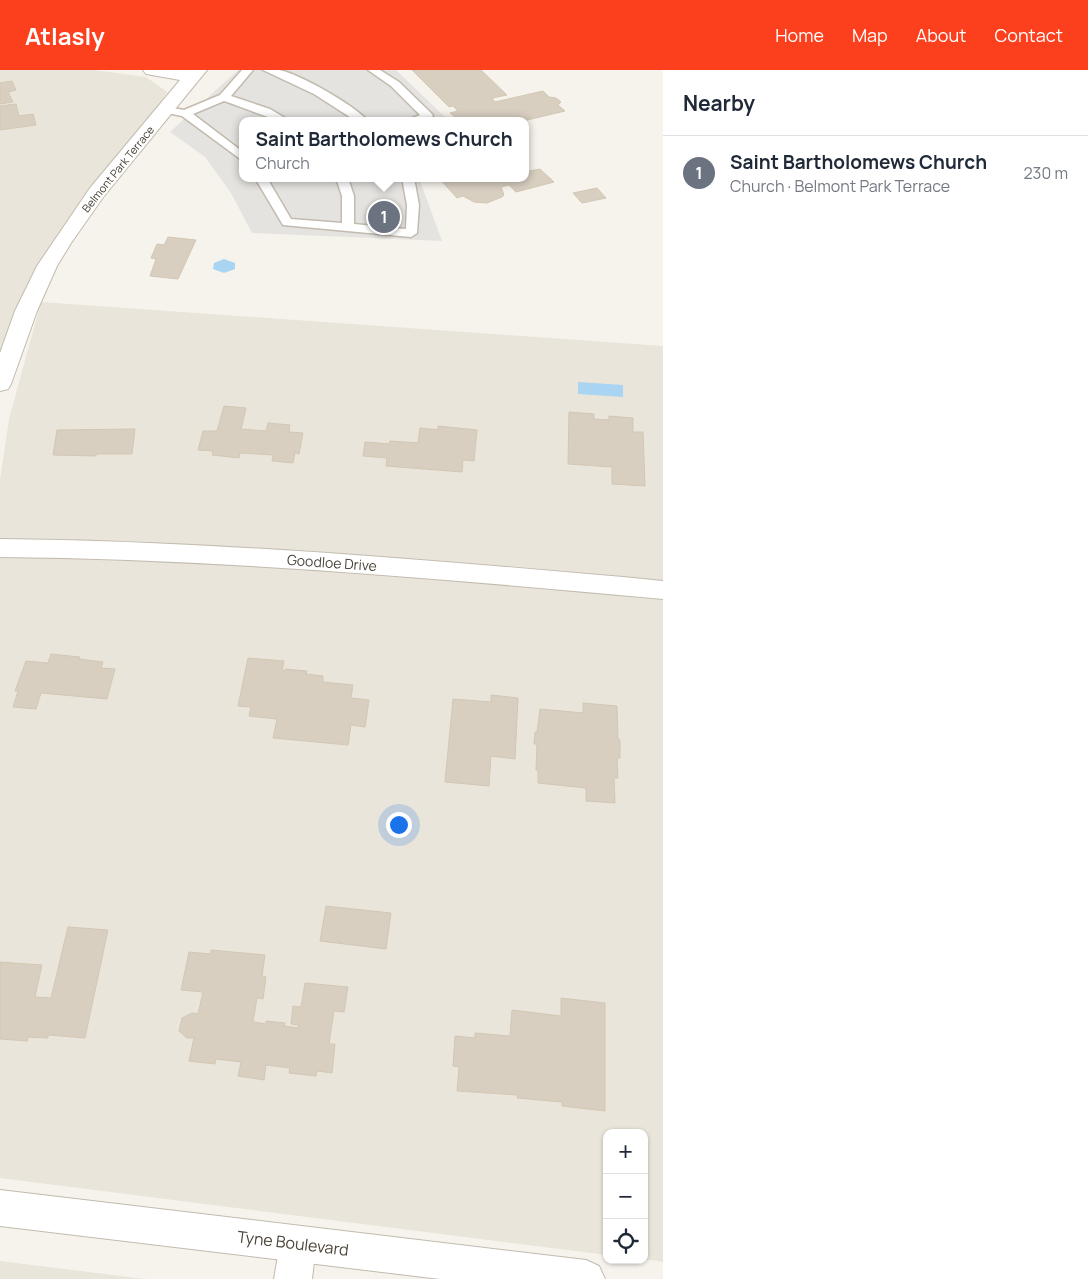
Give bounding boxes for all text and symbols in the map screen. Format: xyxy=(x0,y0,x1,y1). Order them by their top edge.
text: Atlasly xyxy=(25,19,105,52)
text: Home xyxy=(775,23,824,47)
text: Map xyxy=(852,23,888,47)
text: About xyxy=(916,23,966,47)
text: Contact xyxy=(994,23,1063,47)
text: Nearby xyxy=(683,89,755,117)
popup xyxy=(239,117,529,182)
street label: Belmont Park Terrace xyxy=(78,122,157,215)
text: Saint Bartholomews Church xyxy=(255,126,513,152)
text: Saint Bartholomews Church xyxy=(730,149,987,175)
text: Church xyxy=(255,152,310,174)
text: 1 xyxy=(695,162,703,184)
text: 230 m xyxy=(1024,162,1068,184)
text: Church · Belmont Park Terrace xyxy=(730,175,950,197)
pin: 1 xyxy=(368,198,400,236)
street label: Goodloe Drive xyxy=(286,550,378,575)
your location xyxy=(386,812,412,838)
map controls xyxy=(603,1129,648,1264)
button: + xyxy=(603,1129,648,1174)
button: − xyxy=(603,1174,648,1219)
button: locate xyxy=(603,1219,648,1264)
street label: Tyne Boulevard xyxy=(236,1225,350,1261)

